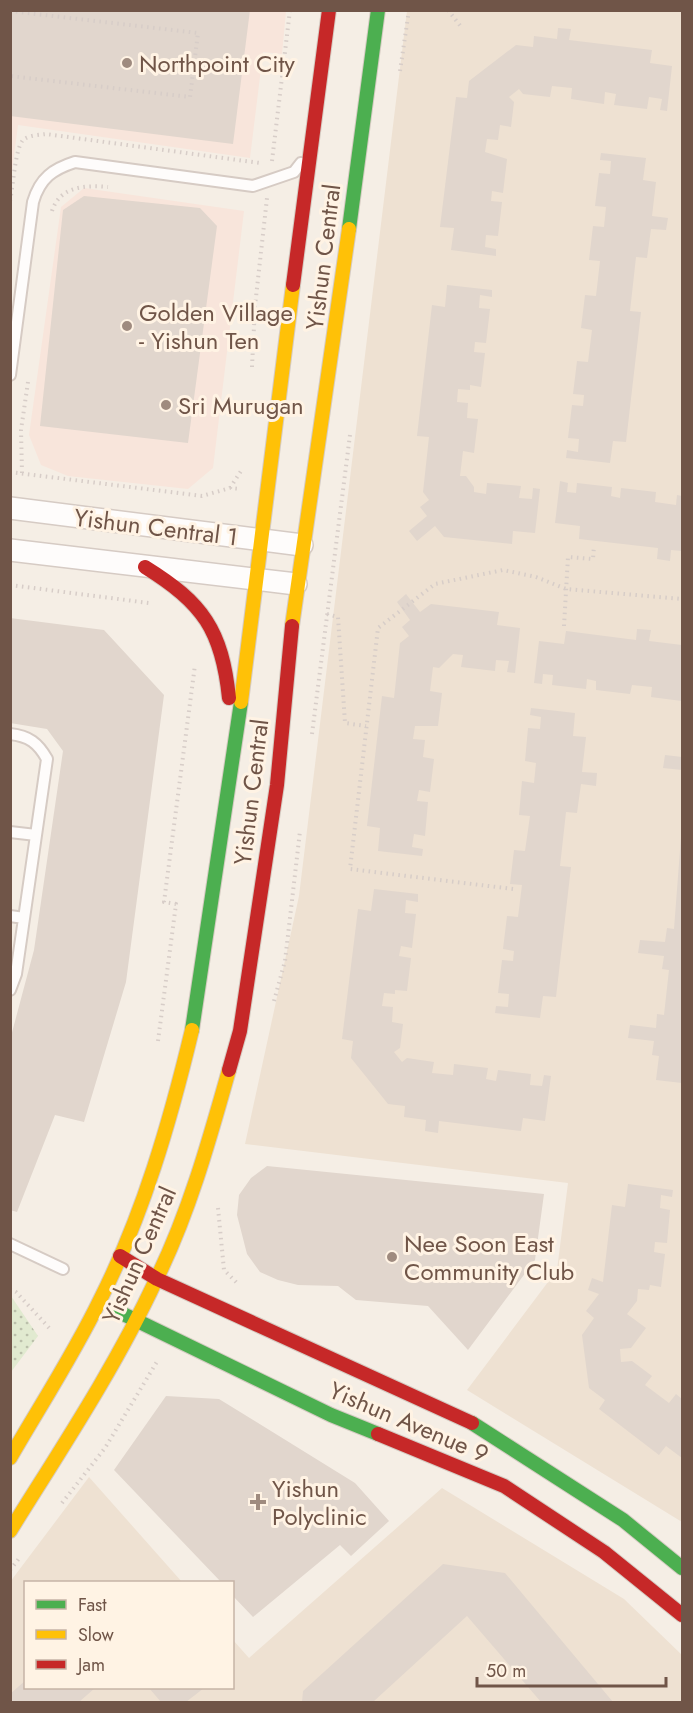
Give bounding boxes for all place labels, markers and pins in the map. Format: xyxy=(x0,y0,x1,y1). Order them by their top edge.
place label: Northpoint City xyxy=(139,46,295,81)
marker: Northpoint City xyxy=(120,56,134,70)
place label: Golden Village - Yishun Ten xyxy=(139,295,293,358)
marker: Golden Village - Yishun Ten xyxy=(120,319,134,333)
place label: Sri Murugan xyxy=(178,388,304,423)
marker: Sri Murugan xyxy=(159,398,173,412)
place label: Nee Soon East Community Club xyxy=(404,1226,574,1289)
marker: Nee Soon East Community Club xyxy=(385,1250,399,1264)
place label: Yishun Polyclinic xyxy=(272,1471,367,1534)
marker: Yishun Polyclinic xyxy=(249,1493,267,1511)

